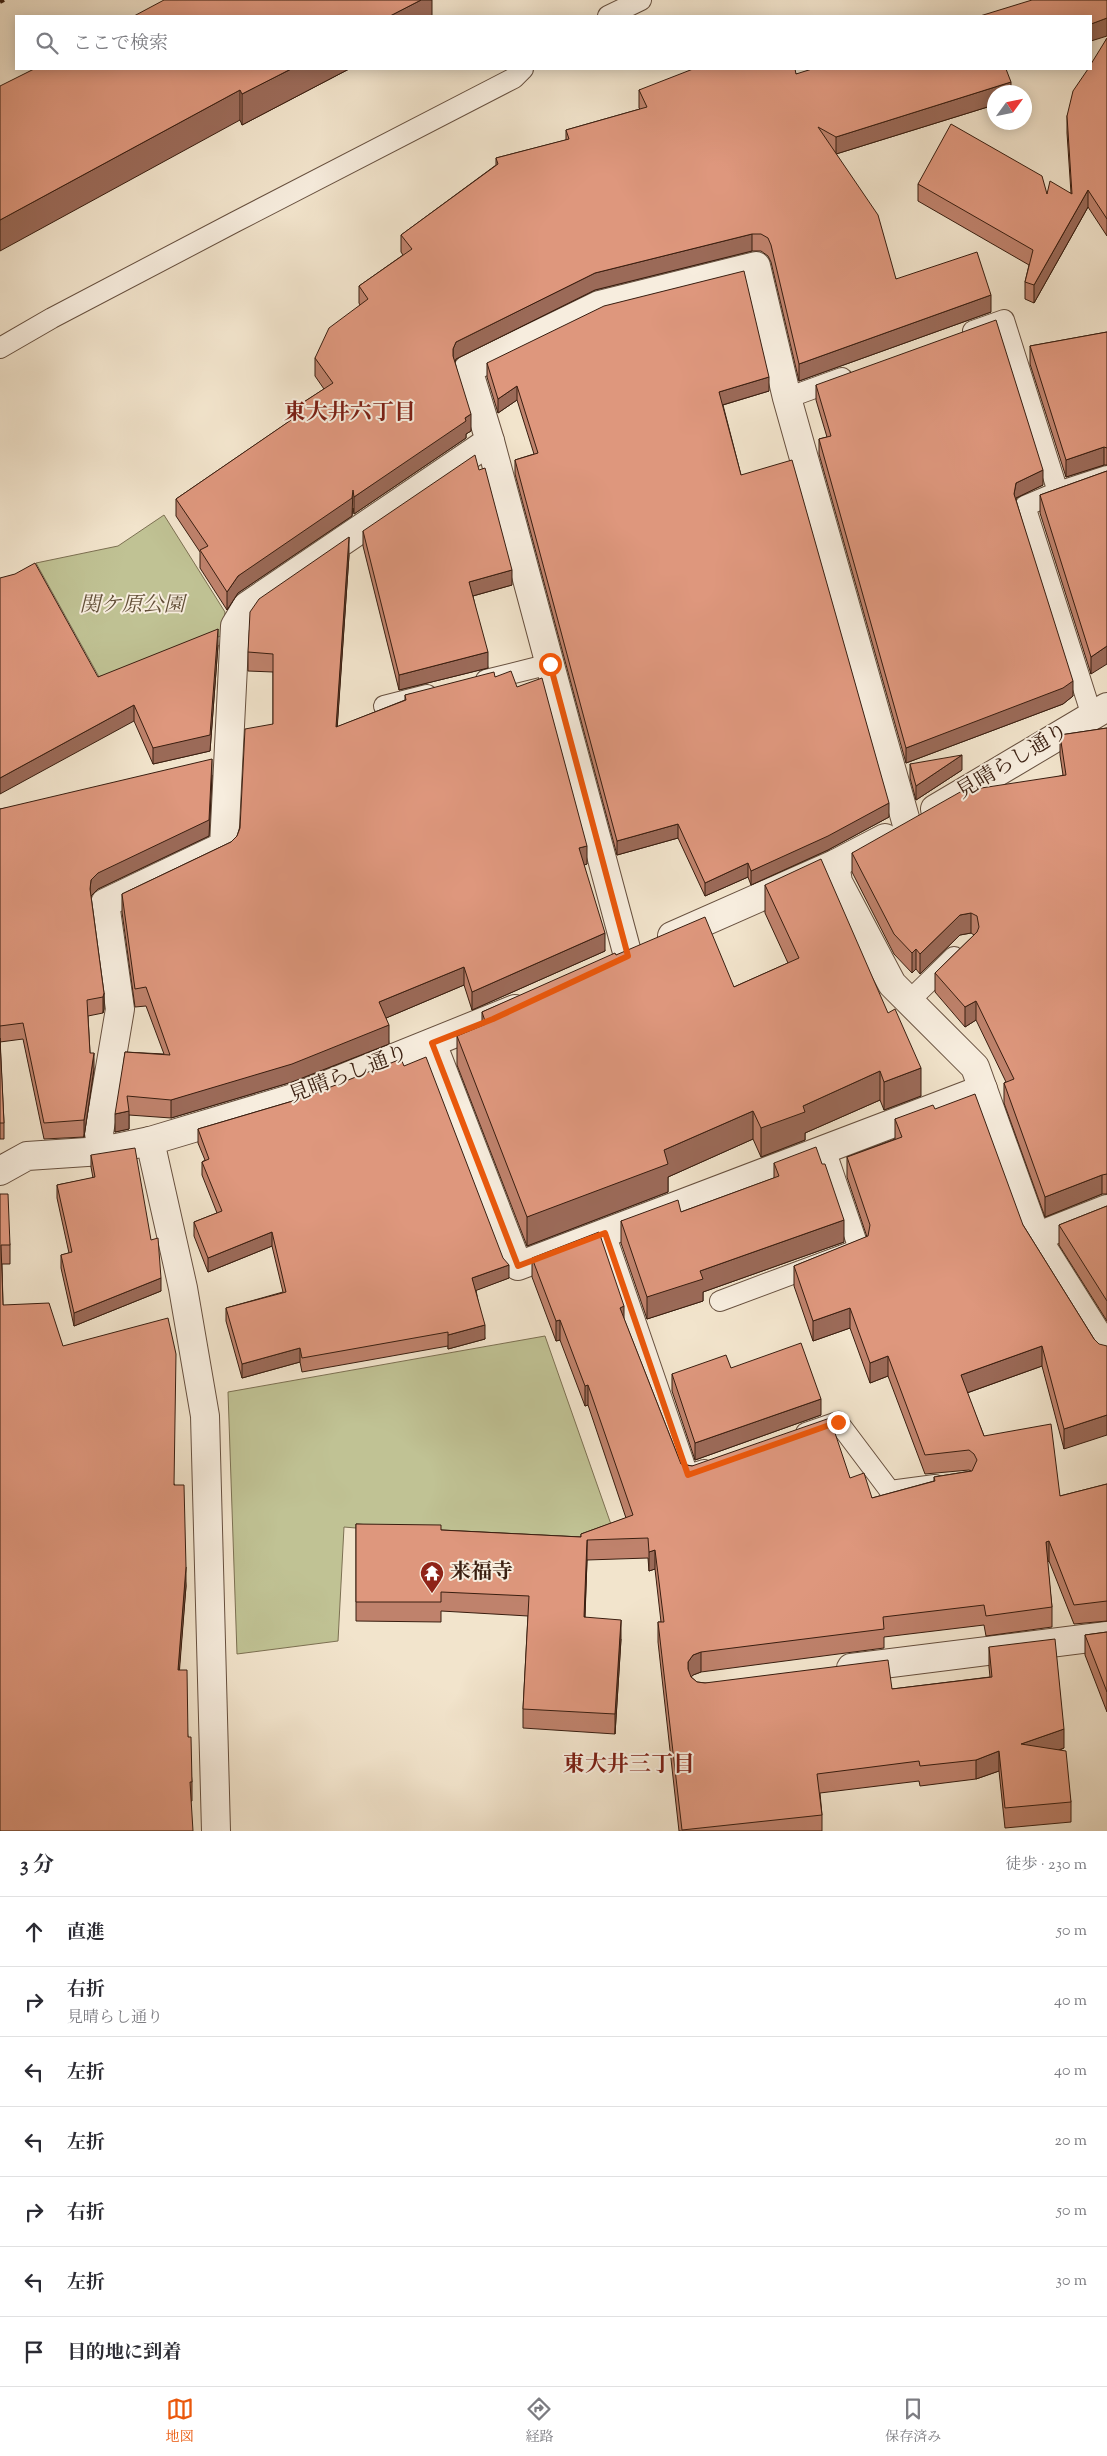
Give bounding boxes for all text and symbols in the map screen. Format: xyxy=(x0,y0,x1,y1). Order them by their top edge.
search box xyxy=(15,15,1092,70)
icon: search xyxy=(33,29,61,57)
text: ここで検索 xyxy=(73,31,168,58)
north arrow xyxy=(987,85,1032,130)
district label: 東大井六丁目 xyxy=(284,398,416,430)
park label: 関ケ原公園 xyxy=(80,591,187,621)
route start xyxy=(539,653,562,676)
street label: 見晴らし通り xyxy=(951,717,1075,807)
street label: 見晴らし通り xyxy=(285,1038,413,1112)
route end xyxy=(827,1411,850,1434)
place label: 来福寺 xyxy=(450,1558,513,1588)
temple icon: 来福寺 xyxy=(419,1560,445,1594)
district label: 東大井三丁目 xyxy=(563,1750,695,1782)
text: 3 分 xyxy=(20,1851,54,1881)
text: 徒歩 · 230 m xyxy=(1005,1854,1087,1877)
icon: ahead xyxy=(20,1918,48,1946)
text: 直進 xyxy=(67,1920,105,1947)
text: 50 m xyxy=(1056,1920,1087,1943)
text: 右折 xyxy=(67,1977,105,2004)
icon: right xyxy=(20,1988,48,2016)
text: 40 m xyxy=(1054,1990,1087,2013)
text: 見晴らし通り xyxy=(67,2007,163,2030)
icon: left xyxy=(20,2058,48,2086)
text: 左折 xyxy=(67,2060,105,2087)
text: 40 m xyxy=(1054,2060,1087,2083)
icon: left xyxy=(20,2128,48,2156)
text: 左折 xyxy=(67,2130,105,2157)
text: 20 m xyxy=(1054,2130,1087,2153)
icon: right xyxy=(20,2198,48,2226)
text: 右折 xyxy=(67,2200,105,2227)
text: 50 m xyxy=(1056,2200,1087,2223)
icon: left xyxy=(20,2268,48,2296)
text: 左折 xyxy=(67,2270,105,2297)
text: 30 m xyxy=(1056,2270,1087,2293)
icon: arrive xyxy=(20,2338,48,2366)
text: 目的地に到着 xyxy=(67,2340,181,2367)
tab: 地図 xyxy=(166,2395,194,2448)
tab: 経路 xyxy=(525,2395,553,2448)
tab: 保存済み xyxy=(885,2395,941,2448)

